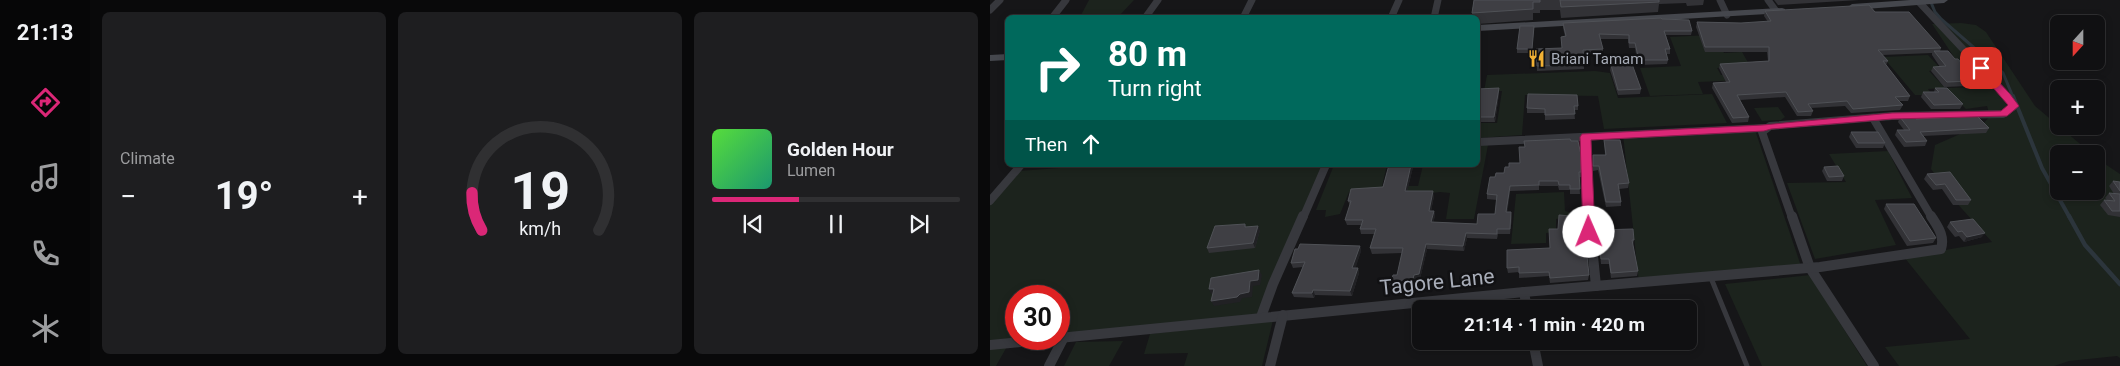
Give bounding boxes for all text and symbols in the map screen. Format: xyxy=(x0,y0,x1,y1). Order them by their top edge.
north arrow xyxy=(2050,15,2105,70)
map controls xyxy=(2050,15,2105,200)
text: 21:13 xyxy=(17,20,73,45)
text: 80 m xyxy=(1108,34,1187,75)
icon: right xyxy=(1025,35,1090,100)
pin xyxy=(1960,47,2002,89)
restaurant icon: Briani Tamam xyxy=(1527,49,1547,69)
place label: Briani Tamam xyxy=(1551,50,1643,68)
icon: arrive xyxy=(1967,54,1995,82)
text: Turn right xyxy=(1108,76,1202,101)
button: + xyxy=(2050,80,2105,135)
icon: directions xyxy=(28,85,63,120)
icon: ahead xyxy=(1077,130,1105,158)
text: Then xyxy=(1025,133,1067,156)
text: Golden Hour xyxy=(787,138,894,161)
button: − xyxy=(2050,145,2105,200)
text: Climate xyxy=(120,149,175,168)
icon: music xyxy=(28,160,63,195)
text: 19 xyxy=(510,161,570,222)
text: Lumen xyxy=(787,161,835,180)
text: 19° xyxy=(215,174,273,218)
text: − xyxy=(120,180,136,213)
text: + xyxy=(352,180,368,213)
position arrow xyxy=(1562,205,1614,257)
icon: previous xyxy=(739,210,767,238)
icon: pause xyxy=(822,210,850,238)
icon: next xyxy=(905,210,933,238)
text: km/h xyxy=(519,218,561,239)
icon: phone xyxy=(28,236,63,271)
street label: Tagore Lane xyxy=(1378,264,1496,300)
speed limit sign: 30 xyxy=(1005,285,1070,350)
icon: climate xyxy=(28,311,63,346)
text: 21:14 · 1 min · 420 m xyxy=(1464,313,1645,336)

